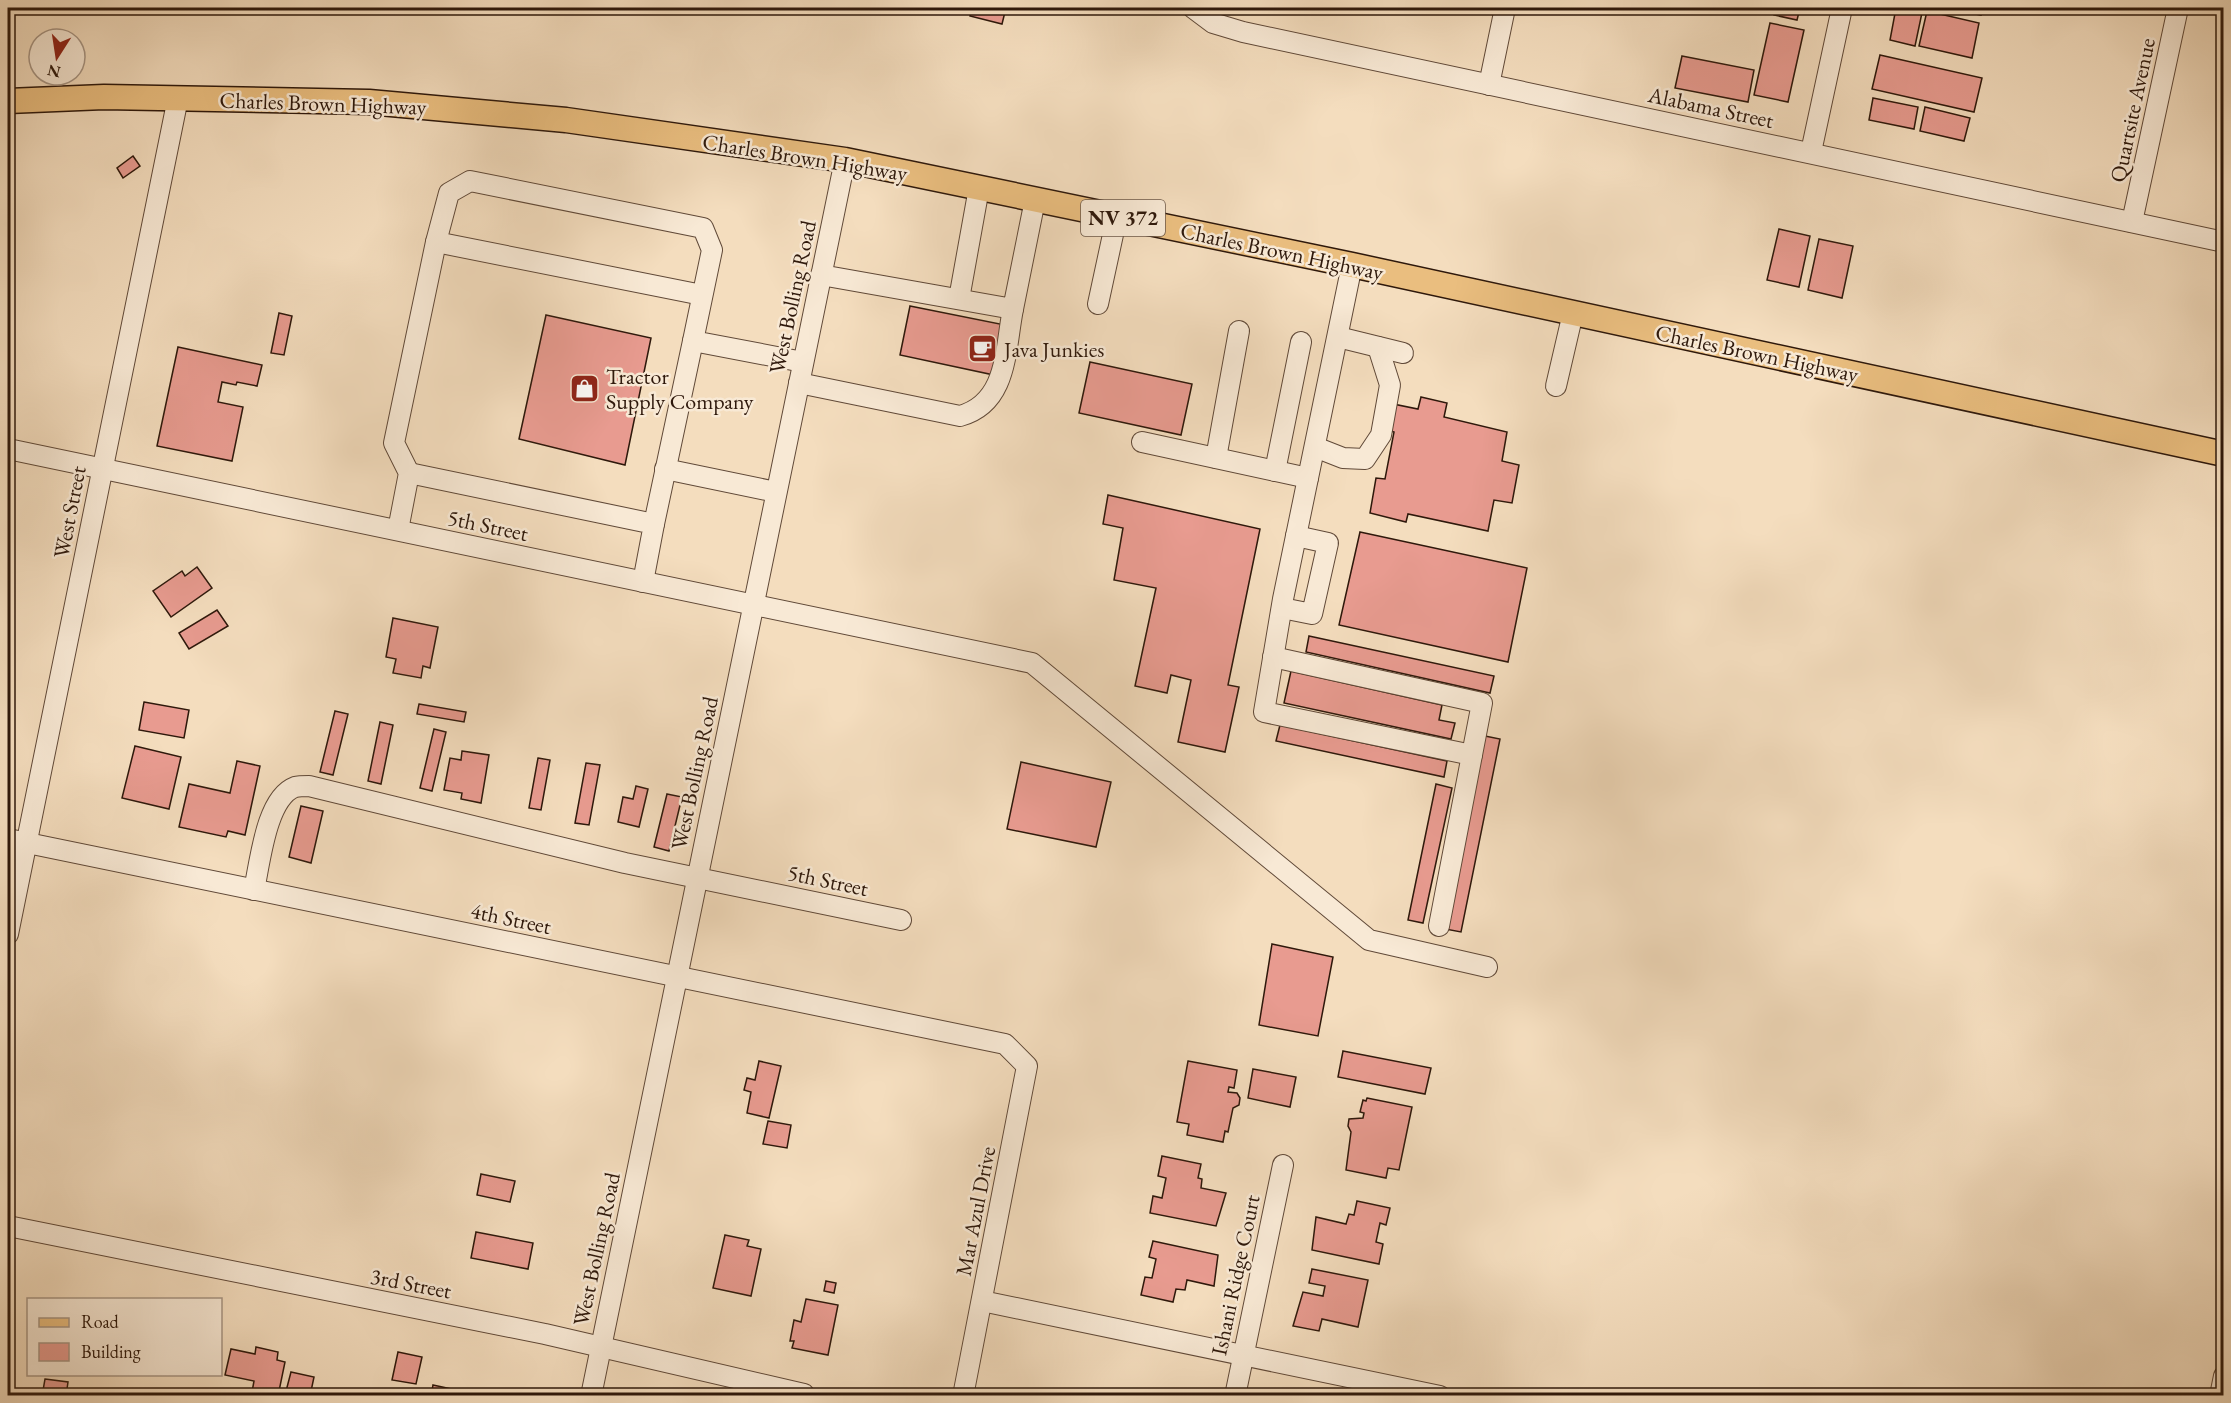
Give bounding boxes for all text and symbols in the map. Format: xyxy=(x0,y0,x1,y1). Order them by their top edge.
north arrow xyxy=(27,27,87,87)
street label: Quartsite Avenue xyxy=(2103,35,2162,185)
text: N xyxy=(45,60,63,83)
street label: Alabama Street xyxy=(1645,80,1776,135)
street label: Charles Brown Highway xyxy=(219,85,427,122)
street label: Charles Brown Highway xyxy=(700,127,910,188)
road number: NV 372 xyxy=(1081,200,1165,236)
street label: Charles Brown Highway xyxy=(1178,216,1386,287)
street label: West Bolling Road xyxy=(762,217,823,376)
street label: Charles Brown Highway xyxy=(1653,318,1861,389)
cafe icon: Java Junkies xyxy=(967,333,999,365)
place label: Java Junkies xyxy=(1002,335,1104,364)
place label: Tractor Supply Company xyxy=(606,362,754,416)
shop icon: Tractor Supply Company xyxy=(569,373,601,405)
street label: West Street xyxy=(46,463,93,561)
street label: 5th Street xyxy=(445,503,531,548)
street label: West Bolling Road xyxy=(664,693,725,852)
street label: 5th Street xyxy=(785,858,871,903)
street label: 4th Street xyxy=(468,896,554,941)
street label: Mar Azul Drive xyxy=(949,1144,1002,1278)
street label: West Bolling Road xyxy=(566,1169,627,1328)
street label: Ishani Ridge Court xyxy=(1204,1192,1267,1358)
street label: 3rd Street xyxy=(368,1261,454,1306)
legend xyxy=(27,1298,222,1376)
text: Road xyxy=(81,1310,120,1333)
text: Building xyxy=(81,1340,141,1363)

